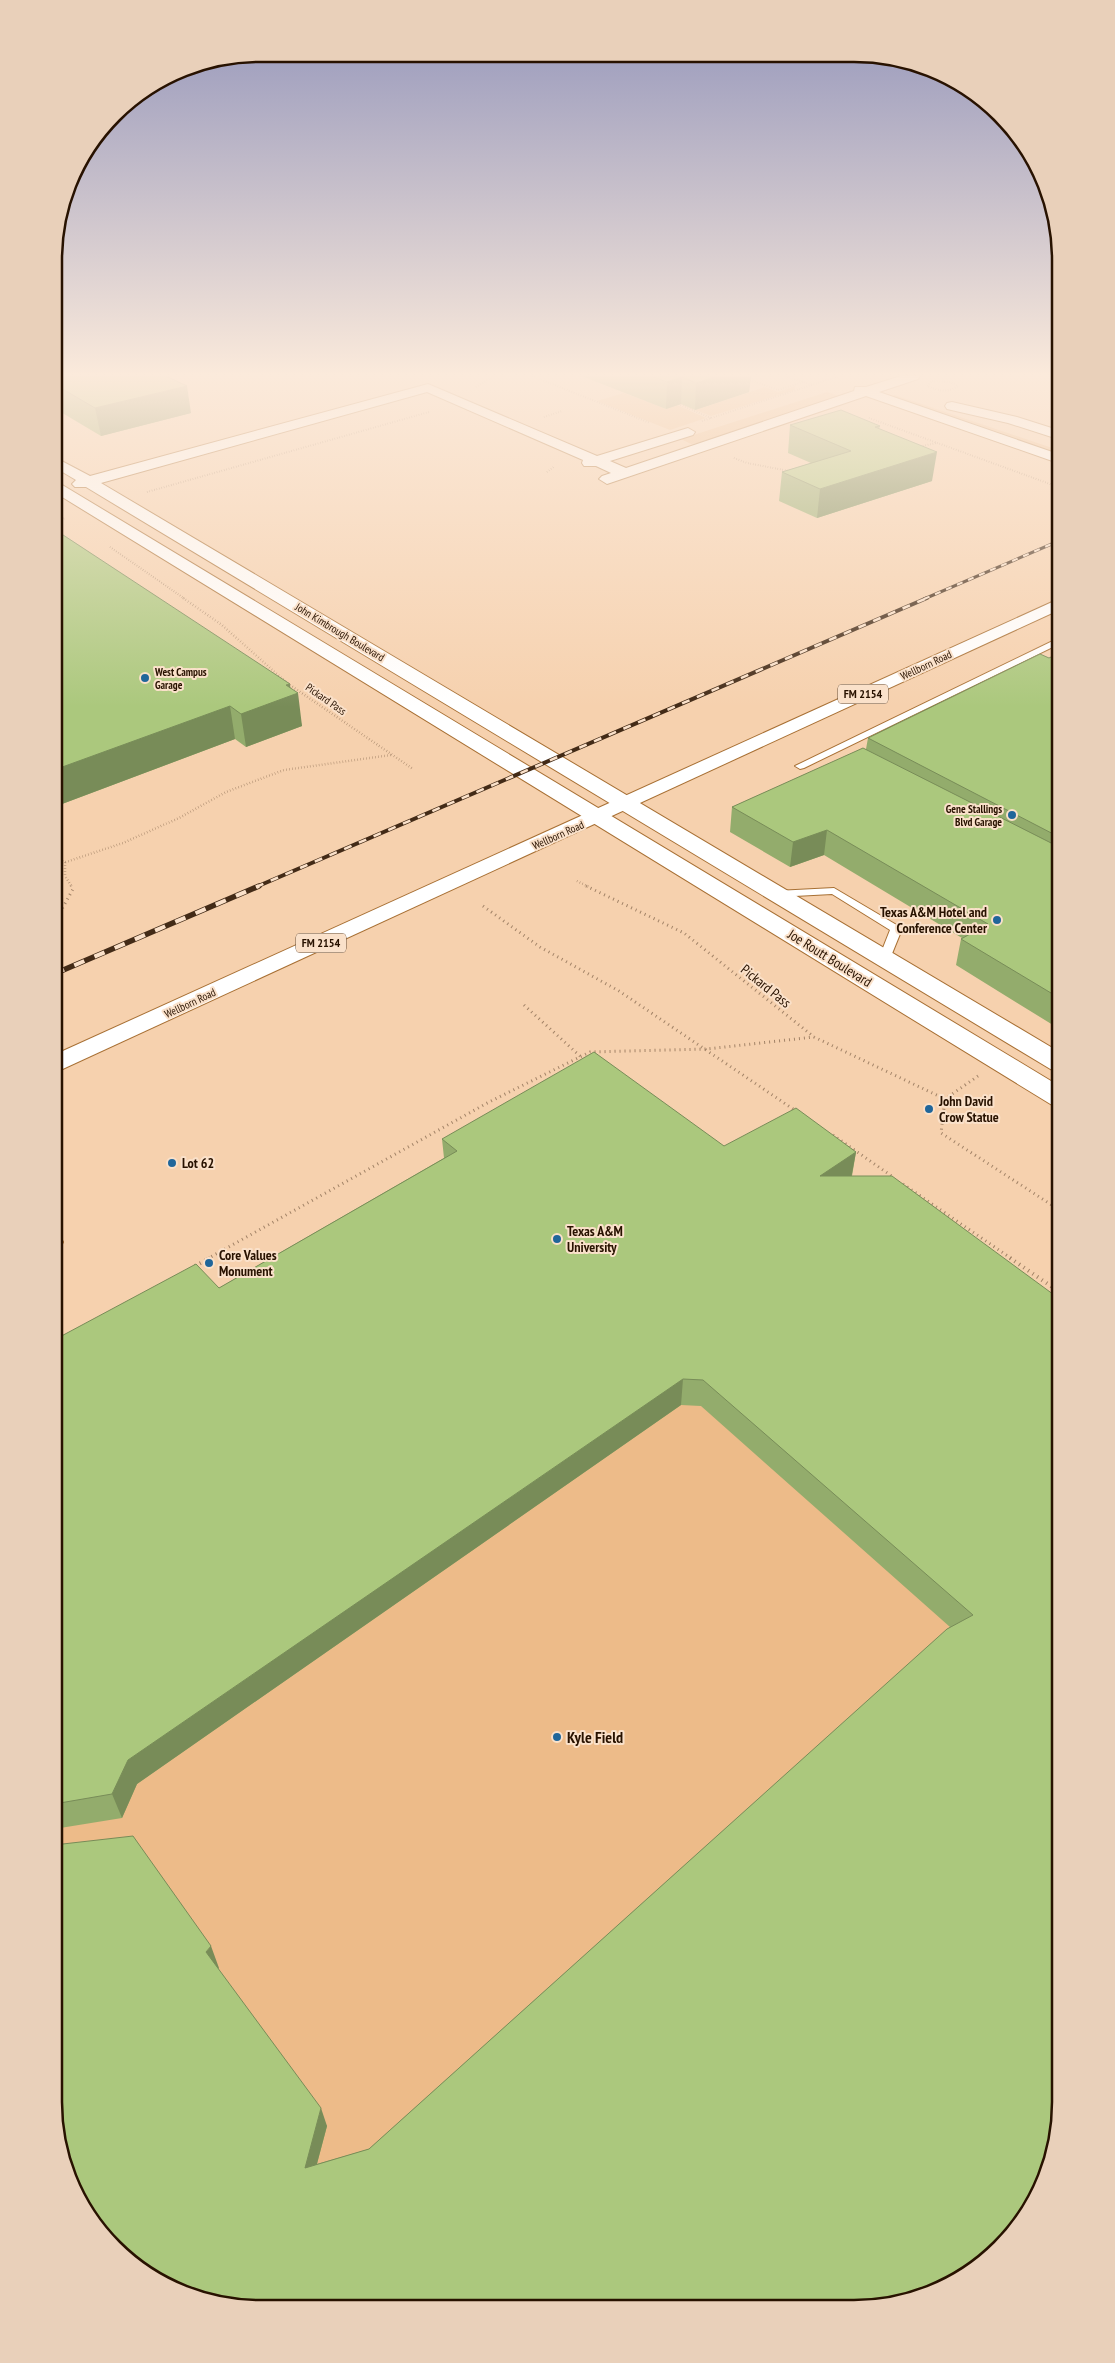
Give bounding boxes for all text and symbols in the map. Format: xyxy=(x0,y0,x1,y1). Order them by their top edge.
street label: John Kimbrough Boulevard xyxy=(292,599,387,664)
street label: Wellborn Road xyxy=(898,647,954,683)
place label: West Campus Garage xyxy=(154,665,207,692)
marker: West Campus Garage xyxy=(139,672,151,684)
street label: Pickard Pass xyxy=(303,680,349,718)
road number: FM 2154 xyxy=(838,684,888,704)
place label: Gene Stallings Blvd Garage xyxy=(946,802,1002,829)
marker: Gene Stallings Blvd Garage xyxy=(1006,809,1018,821)
street label: Wellborn Road xyxy=(530,817,586,853)
place label: Texas A&M Hotel and Conference Center xyxy=(880,903,988,937)
marker: Texas A&M Hotel and Conference Center xyxy=(991,914,1003,926)
street label: Joe Routt Boulevard xyxy=(784,925,875,991)
road number: FM 2154 xyxy=(296,934,346,952)
street label: Pickard Pass xyxy=(737,960,795,1012)
street label: Wellborn Road xyxy=(162,985,218,1021)
place label: John David Crow Statue xyxy=(938,1092,999,1126)
marker: John David Crow Statue xyxy=(923,1103,935,1115)
place label: Lot 62 xyxy=(182,1154,214,1172)
marker: Lot 62 xyxy=(166,1157,178,1169)
place label: Texas A&M University xyxy=(567,1222,623,1256)
marker: Texas A&M University xyxy=(551,1233,563,1245)
place label: Core Values Monument xyxy=(219,1246,277,1280)
marker: Core Values Monument xyxy=(203,1257,215,1269)
place label: Kyle Field xyxy=(567,1727,623,1747)
marker: Kyle Field xyxy=(551,1731,563,1743)

